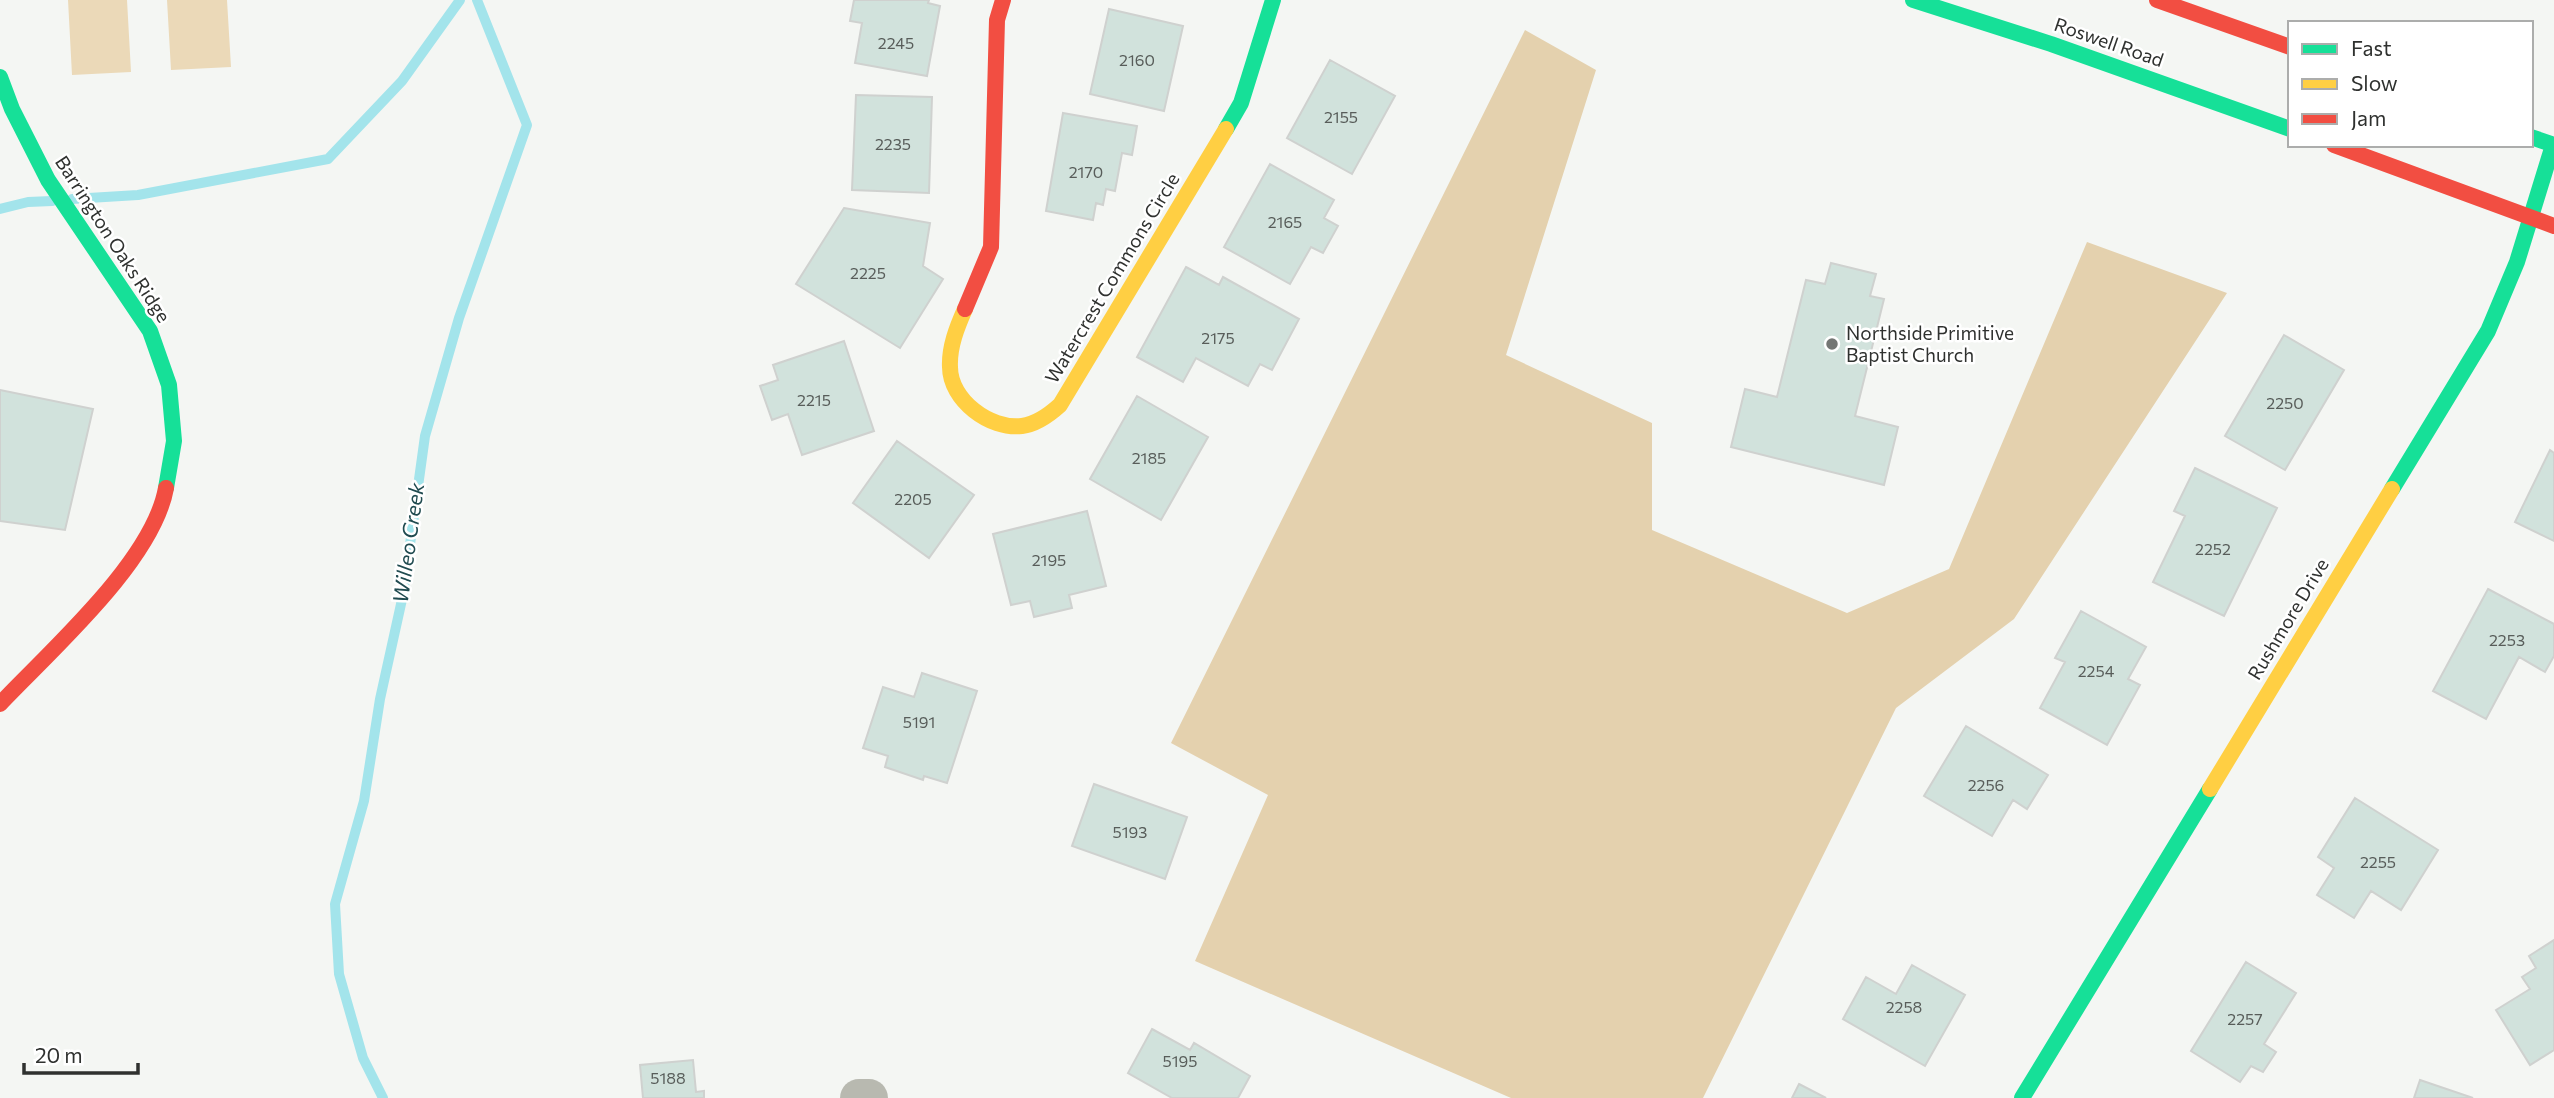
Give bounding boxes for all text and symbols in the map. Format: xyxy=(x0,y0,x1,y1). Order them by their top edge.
street label: Roswell Road xyxy=(2051,12,2167,71)
legend xyxy=(2288,21,2533,147)
house number: 2245 xyxy=(878,33,914,52)
text: Fast xyxy=(2351,35,2392,60)
house number: 2160 xyxy=(1119,50,1155,69)
text: Slow xyxy=(2351,70,2398,95)
text: Jam xyxy=(2351,105,2386,130)
house number: 2155 xyxy=(1324,107,1358,126)
house number: 2235 xyxy=(875,134,911,153)
street label: Barrington Oaks Ridge xyxy=(51,151,176,326)
house number: 2170 xyxy=(1069,162,1103,181)
street label: Watercrest Commons Circle xyxy=(1040,168,1184,387)
house number: 2165 xyxy=(1268,212,1302,231)
house number: 2225 xyxy=(850,263,886,282)
place label: Northside Primitive Baptist Church xyxy=(1846,321,2014,366)
house number: 2175 xyxy=(1201,328,1235,347)
marker: Northside Primitive Baptist Church xyxy=(1824,336,1840,352)
house number: 2215 xyxy=(797,390,831,409)
house number: 2250 xyxy=(2266,393,2304,412)
house number: 2185 xyxy=(1132,448,1166,467)
water label: Willeo Creek xyxy=(387,480,428,604)
house number: 2205 xyxy=(894,489,932,508)
house number: 2252 xyxy=(2195,539,2231,558)
house number: 2195 xyxy=(1032,550,1066,569)
street label: Rushmore Drive xyxy=(2242,554,2333,684)
house number: 2253 xyxy=(2489,630,2525,649)
house number: 2254 xyxy=(2078,661,2115,680)
house number: 5191 xyxy=(903,712,935,731)
house number: 2256 xyxy=(1968,775,2004,794)
house number: 5193 xyxy=(1113,822,1147,841)
house number: 2255 xyxy=(2360,852,2396,871)
house number: 2258 xyxy=(1886,997,1922,1016)
house number: 2257 xyxy=(2227,1009,2263,1028)
scale bar xyxy=(24,1032,138,1076)
text: 20 m xyxy=(35,1042,83,1067)
house number: 5195 xyxy=(1163,1051,1197,1070)
house number: 5188 xyxy=(650,1068,686,1087)

